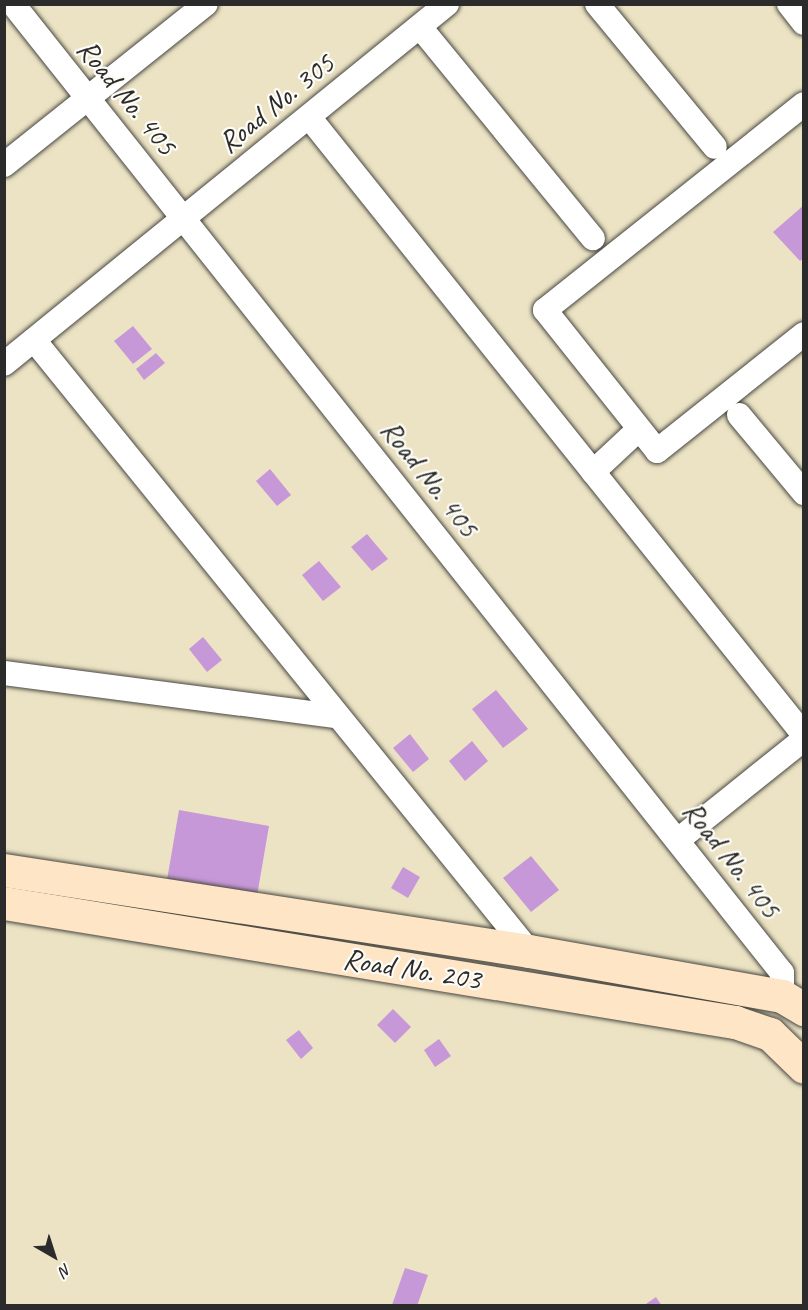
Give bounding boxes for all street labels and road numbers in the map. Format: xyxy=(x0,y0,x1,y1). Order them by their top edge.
street label: Road No. 405 xyxy=(69,31,185,163)
street label: Road No. 305 xyxy=(210,45,342,161)
street label: Road No. 405 xyxy=(373,412,487,544)
street label: Road No. 405 xyxy=(675,793,789,925)
street label: Road No. 203 xyxy=(340,940,484,998)

